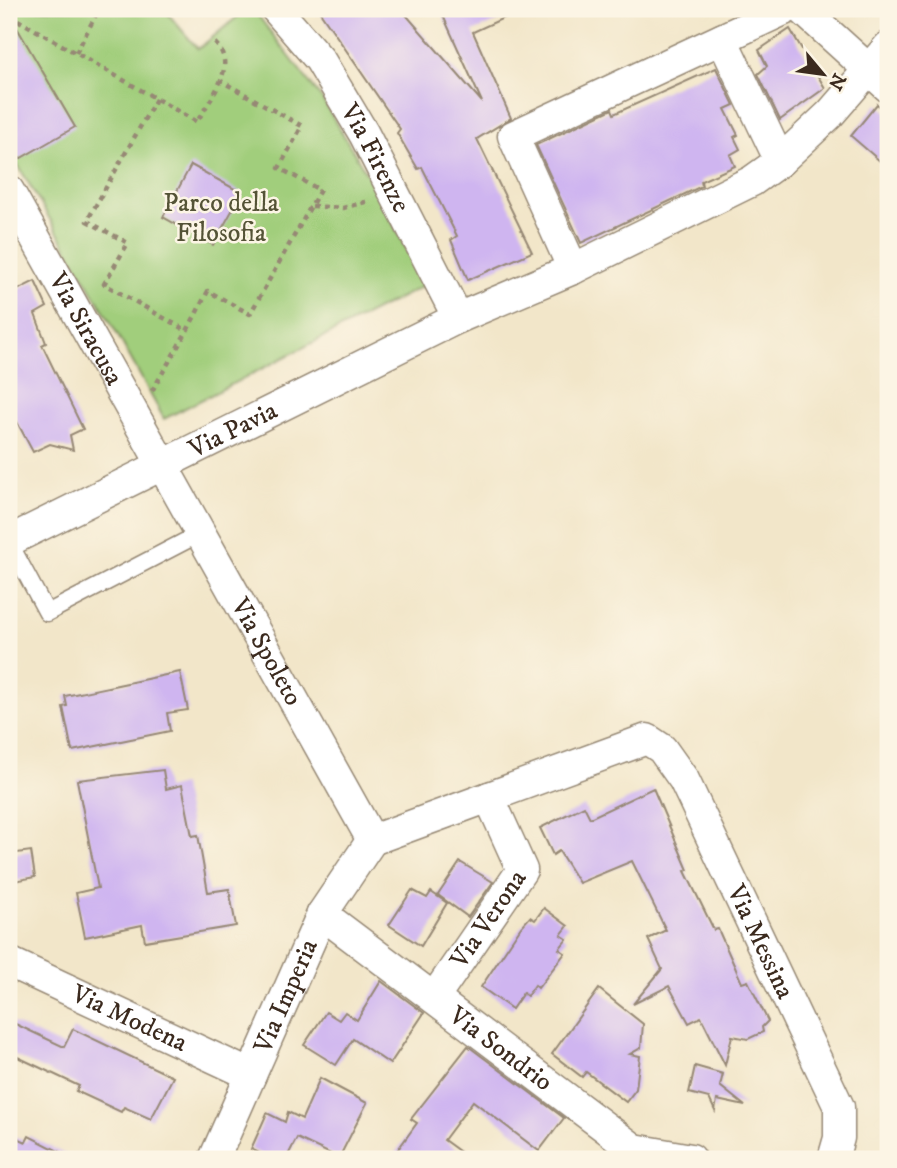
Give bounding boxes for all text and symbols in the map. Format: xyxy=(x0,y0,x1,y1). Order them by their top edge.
north arrow xyxy=(788,38,858,108)
text: N xyxy=(823,69,850,94)
street label: Via Firenze xyxy=(333,97,418,218)
park label: Parco della Filosofia xyxy=(163,187,279,250)
street label: Via Siracusa xyxy=(41,266,131,391)
street label: Via Pavia xyxy=(182,394,283,466)
street label: Via Spoleto xyxy=(223,591,310,712)
street label: Via Verona xyxy=(442,863,534,975)
street label: Via Messina xyxy=(719,878,802,1004)
street label: Via Imperia xyxy=(246,934,325,1059)
street label: Via Modena xyxy=(65,977,193,1059)
street label: Via Sondrio xyxy=(442,998,559,1098)

